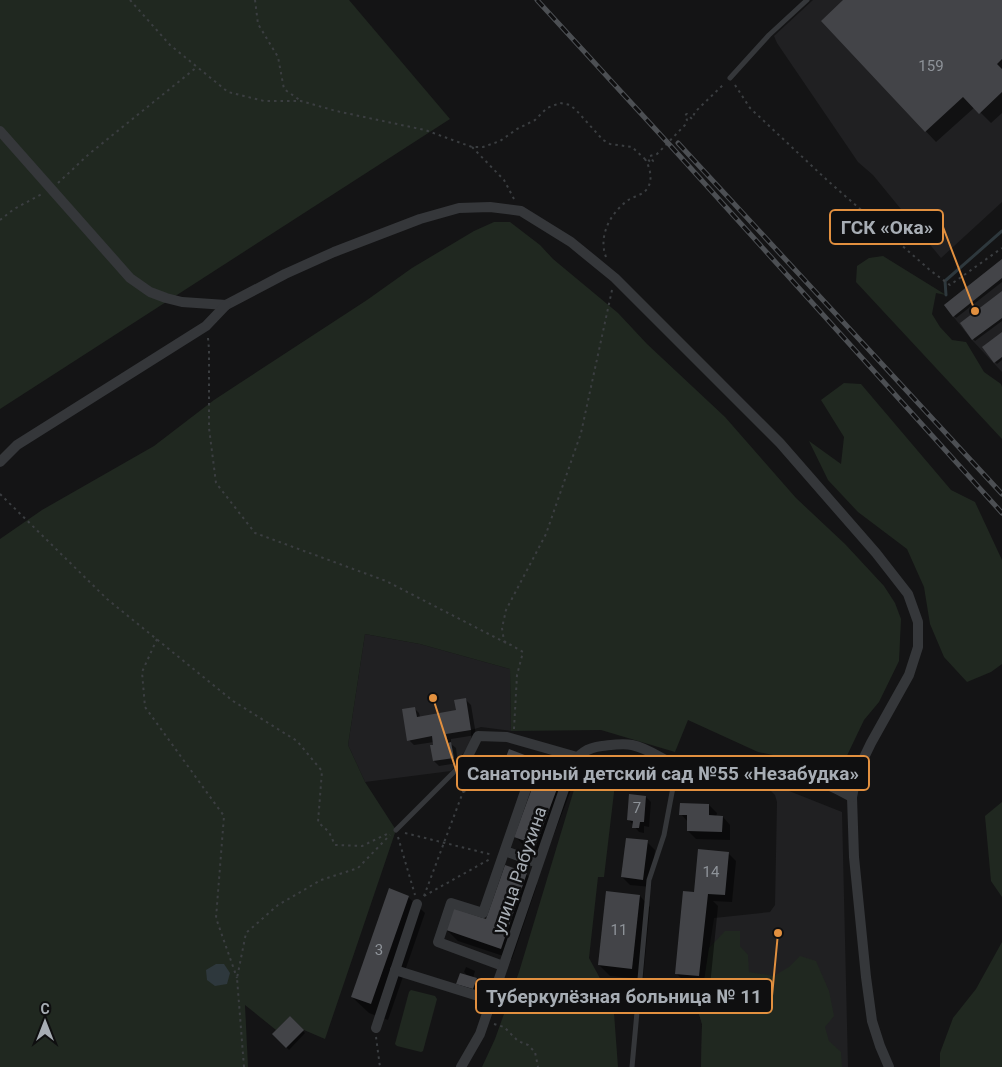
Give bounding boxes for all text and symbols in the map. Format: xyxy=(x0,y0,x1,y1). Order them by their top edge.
house number: 159 xyxy=(918,57,944,75)
callout: ГСК «Ока» xyxy=(830,210,943,244)
text: ГСК «Ока» xyxy=(841,216,933,239)
callout: Санаторный детский сад №55 «Незабудка» xyxy=(457,756,869,790)
text: Санаторный детский сад №55 «Незабудка» xyxy=(467,762,859,785)
house number: 7 xyxy=(633,799,641,817)
street label: улица Рабухина xyxy=(487,804,551,936)
house number: 14 xyxy=(703,863,720,881)
house number: 11 xyxy=(611,921,627,939)
house number: 3 xyxy=(375,941,383,959)
callout: Туберкулёзная больница № 11 xyxy=(476,979,772,1013)
text: Туберкулёзная больница № 11 xyxy=(486,985,762,1008)
north arrow xyxy=(20,997,70,1047)
text: С xyxy=(40,1001,50,1017)

